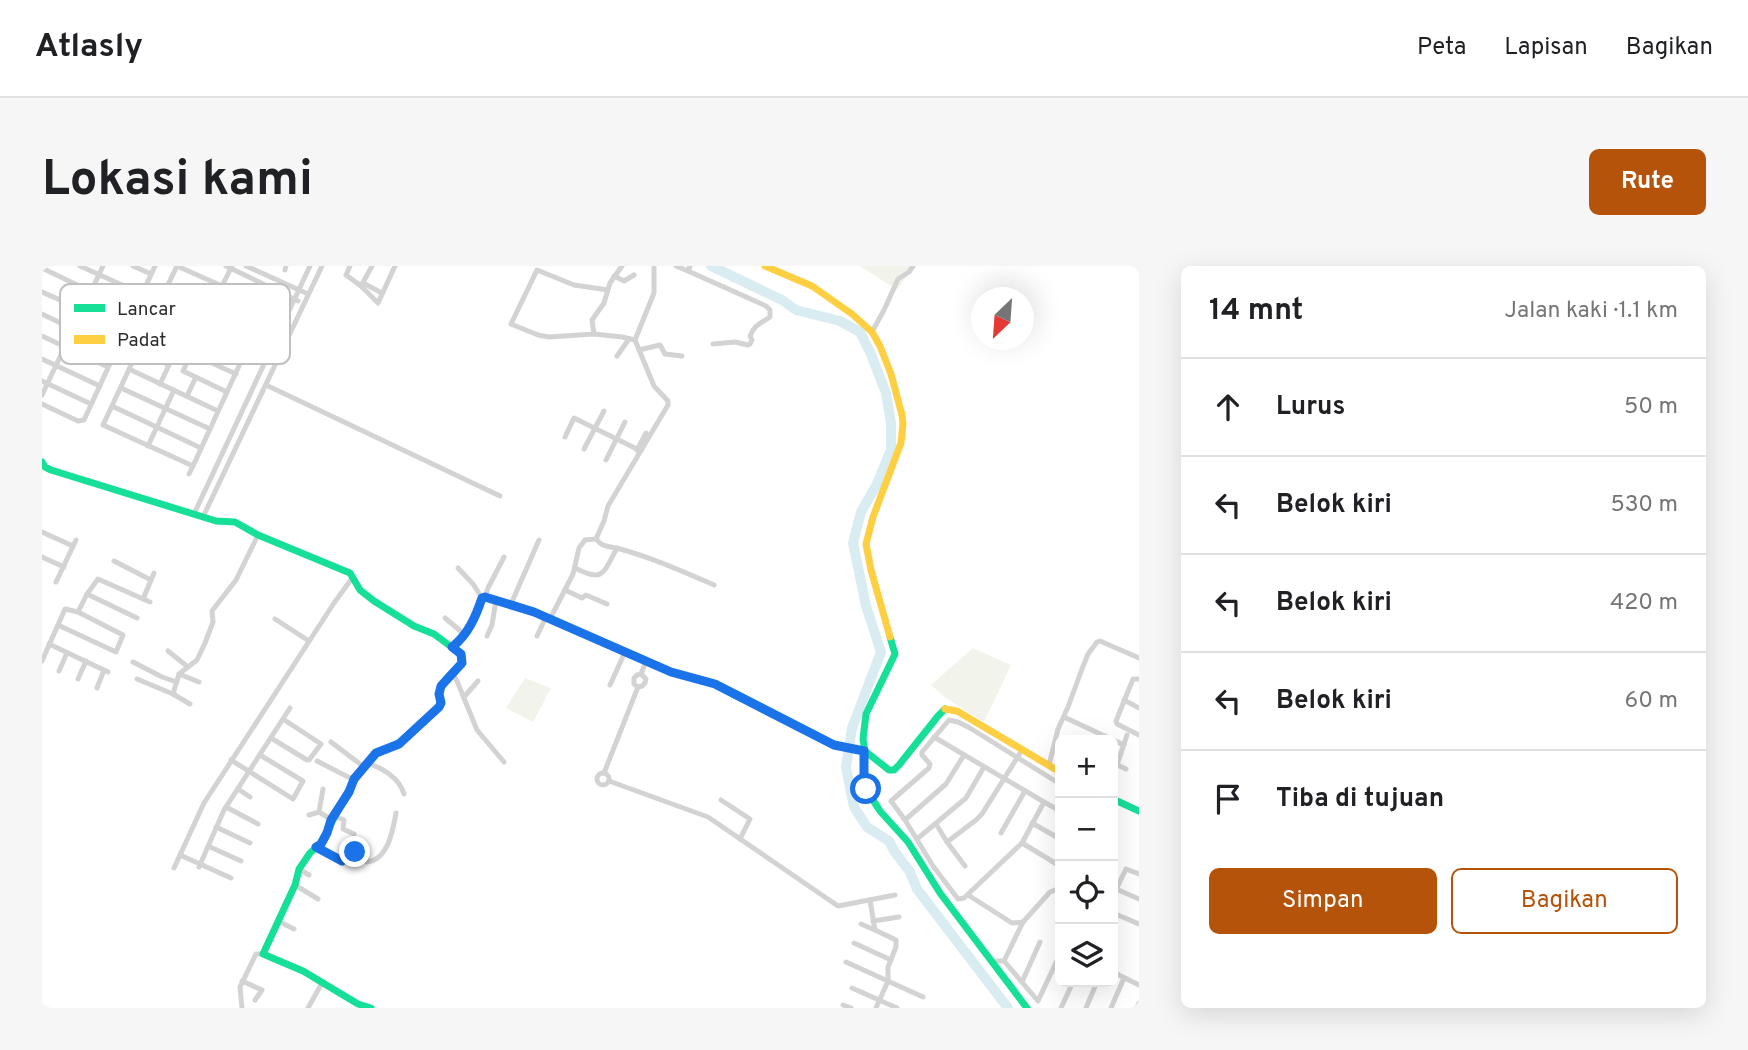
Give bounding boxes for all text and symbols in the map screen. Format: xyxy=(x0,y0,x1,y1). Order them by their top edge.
text: Atlasly xyxy=(35,27,143,69)
text: Peta xyxy=(1417,33,1466,63)
text: Lapisan xyxy=(1504,33,1588,63)
text: Bagikan xyxy=(1626,33,1713,63)
button: Rute xyxy=(1589,149,1706,215)
text: Lokasi kami xyxy=(42,151,313,213)
legend xyxy=(60,284,290,364)
north arrow xyxy=(971,287,1034,350)
text: 14 mnt xyxy=(1209,293,1303,330)
text: Jalan kaki · 1.1 km xyxy=(1505,297,1678,326)
text: Lancar xyxy=(117,298,176,322)
text: Padat xyxy=(117,329,166,353)
icon: ahead xyxy=(1209,388,1247,426)
text: Lurus xyxy=(1276,391,1345,424)
text: 50 m xyxy=(1624,393,1678,422)
icon: left xyxy=(1209,486,1247,524)
text: Belok kiri xyxy=(1276,489,1392,522)
text: 530 m xyxy=(1610,491,1678,520)
icon: left xyxy=(1209,584,1247,622)
text: Belok kiri xyxy=(1276,587,1392,620)
text: 420 m xyxy=(1610,589,1678,618)
icon: left xyxy=(1209,682,1247,720)
text: Belok kiri xyxy=(1276,685,1392,718)
text: 60 m xyxy=(1625,687,1678,716)
map controls xyxy=(1055,735,1118,987)
button: + xyxy=(1055,735,1118,798)
route start xyxy=(850,773,881,804)
icon: arrive xyxy=(1209,780,1247,818)
text: Tiba di tujuan xyxy=(1276,783,1444,816)
button: − xyxy=(1055,798,1118,861)
route end xyxy=(339,836,370,867)
button: locate xyxy=(1055,861,1118,924)
button: Simpan xyxy=(1209,868,1437,934)
button: Bagikan xyxy=(1451,868,1678,934)
button: layers xyxy=(1055,924,1118,987)

